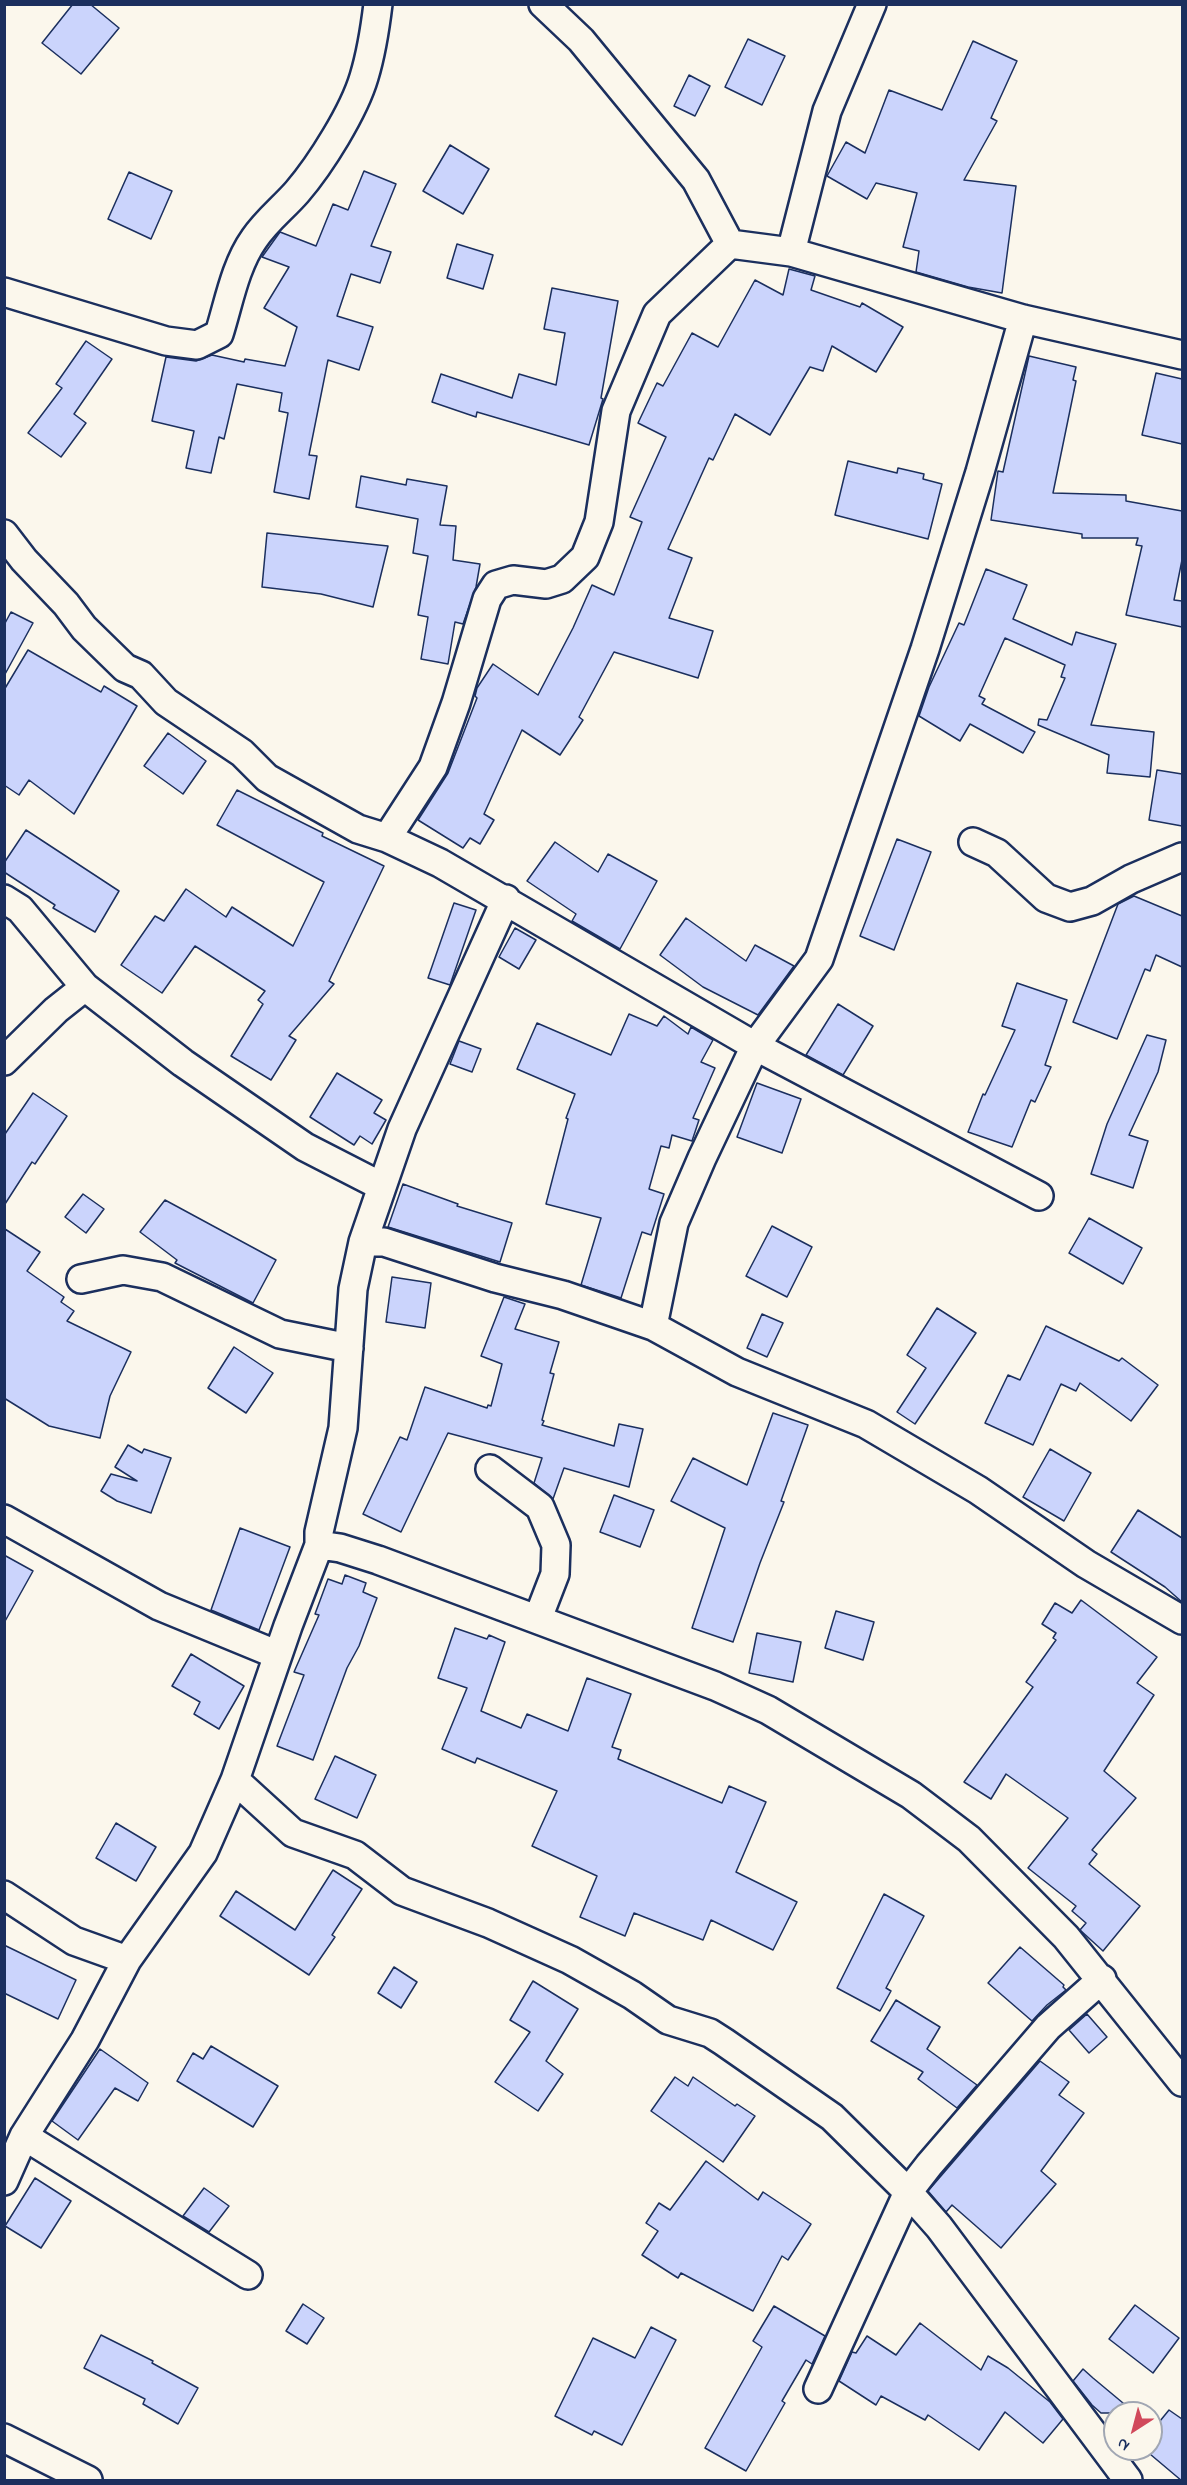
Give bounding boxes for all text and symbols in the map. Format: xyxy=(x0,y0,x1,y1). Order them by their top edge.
north arrow xyxy=(1103,2401,1163,2461)
text: N xyxy=(1112,2431,1135,2457)

